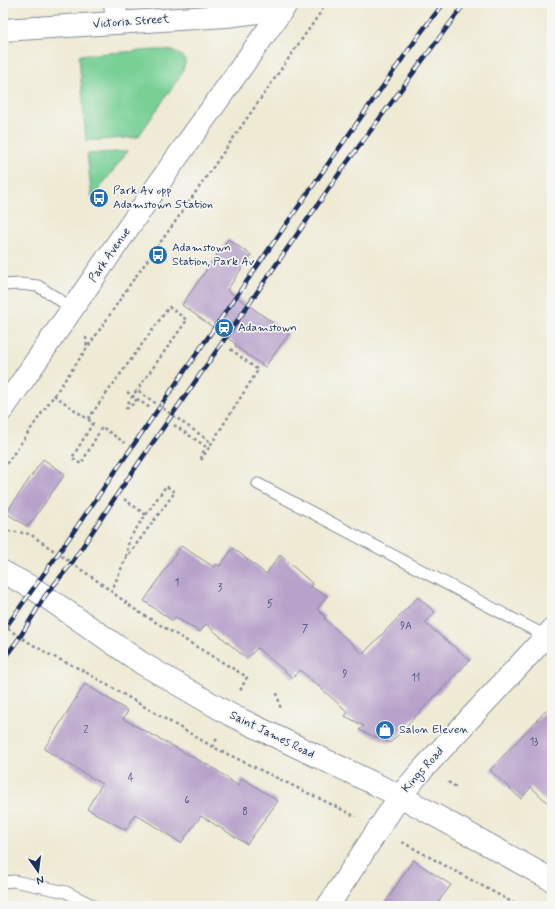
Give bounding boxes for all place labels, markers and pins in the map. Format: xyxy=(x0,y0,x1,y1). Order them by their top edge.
place label: Park Av opp Adamstown Station xyxy=(113,183,213,213)
bus stop icon: Park Av opp Adamstown Station xyxy=(88,187,110,209)
place label: Adamstown Station, Park Av xyxy=(172,240,255,270)
bus stop icon: Adamstown Station, Park Av xyxy=(147,244,169,266)
station icon: Adamstown xyxy=(213,317,235,339)
place label: Adamstown xyxy=(238,320,297,336)
shop icon: Salon Eleven xyxy=(374,719,396,741)
place label: Salon Eleven xyxy=(399,722,469,738)

